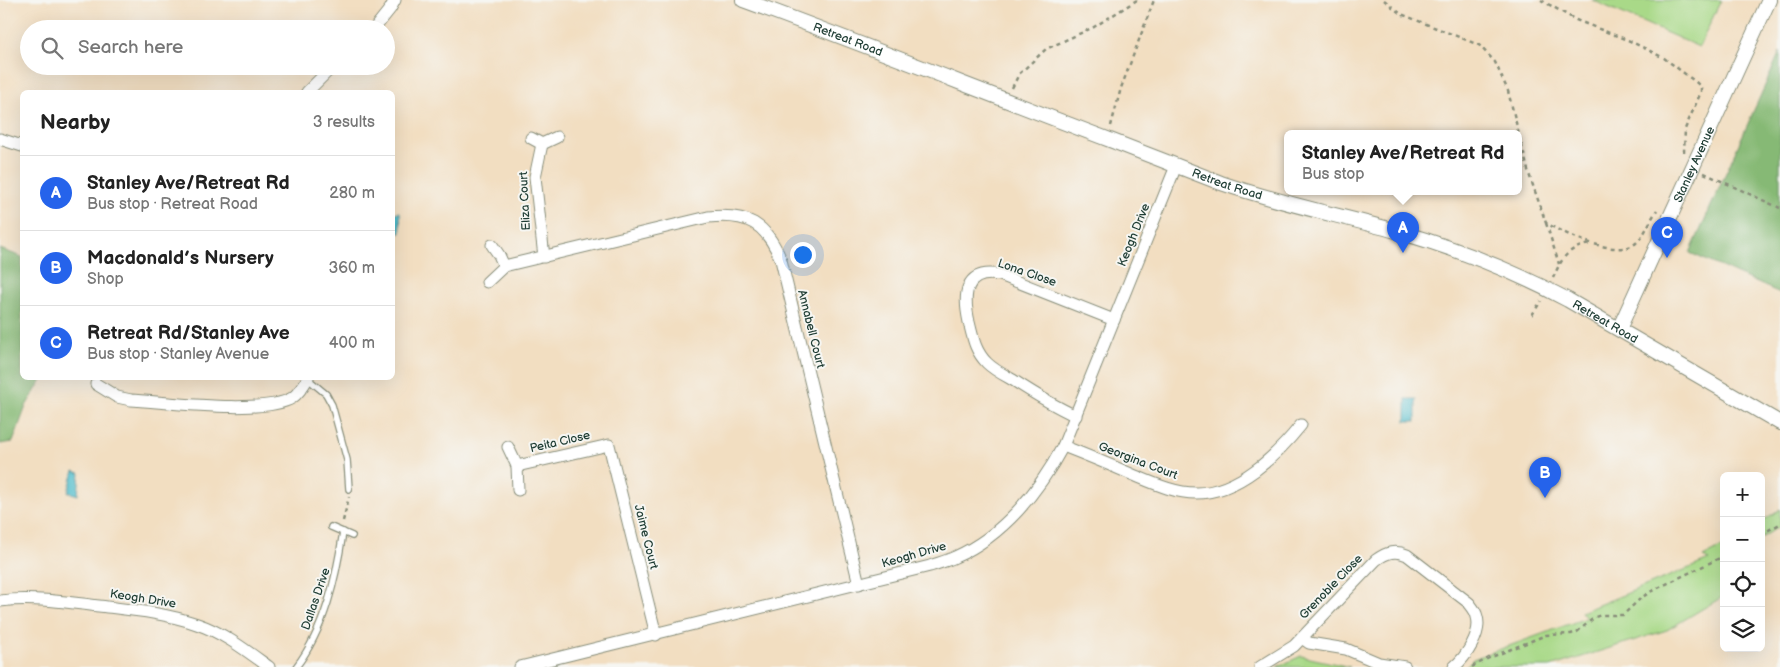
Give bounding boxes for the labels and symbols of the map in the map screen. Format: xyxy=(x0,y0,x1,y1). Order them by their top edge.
street label: Retreat Road xyxy=(811,19,885,59)
street label: Stanley Avenue xyxy=(1670,124,1718,205)
street label: Retreat Road xyxy=(1190,165,1264,203)
street label: Eliza Court xyxy=(516,171,534,231)
street label: Keogh Drive xyxy=(1115,201,1153,269)
pin: A xyxy=(1387,212,1419,253)
pin: C xyxy=(1651,217,1683,258)
your location xyxy=(790,242,816,268)
street label: Lona Close xyxy=(996,256,1058,290)
street label: Annabell Court xyxy=(794,288,828,370)
street label: Retreat Road xyxy=(1570,297,1641,347)
street label: Peita Close xyxy=(528,428,592,456)
street label: Georgina Court xyxy=(1096,439,1180,483)
pin: B xyxy=(1529,457,1561,498)
street label: Jaime Court xyxy=(631,503,661,571)
street label: Keogh Drive xyxy=(880,539,948,571)
street label: Grenoble Close xyxy=(1296,551,1366,623)
street label: Dallas Drive xyxy=(298,566,334,632)
street label: Keogh Drive xyxy=(109,586,177,612)

